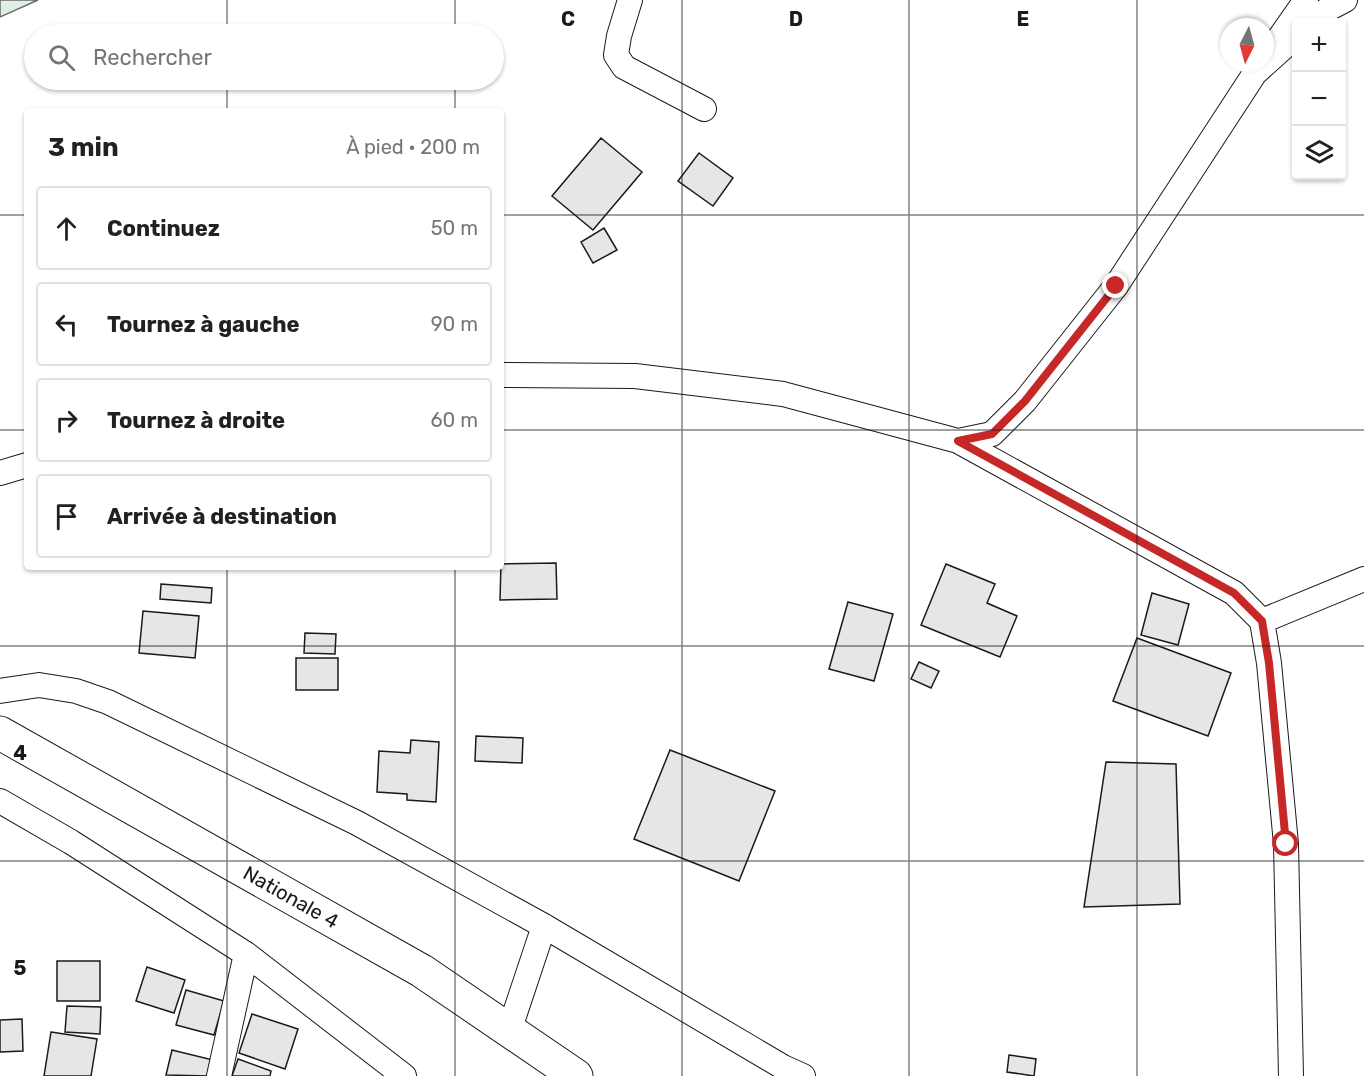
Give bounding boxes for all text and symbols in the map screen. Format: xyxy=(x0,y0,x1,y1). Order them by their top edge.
text: C xyxy=(561,7,575,31)
text: D xyxy=(789,7,803,31)
text: E xyxy=(1017,7,1029,31)
north arrow xyxy=(1220,18,1274,72)
map controls xyxy=(1292,18,1346,180)
button: + xyxy=(1292,18,1346,72)
search box xyxy=(24,24,504,90)
icon: search xyxy=(45,41,78,74)
text: Rechercher xyxy=(93,44,212,71)
button: − xyxy=(1292,72,1346,126)
button: layers xyxy=(1292,126,1346,180)
text: 3 min xyxy=(48,132,119,163)
text: À pied · 200 m xyxy=(346,135,480,159)
icon: ahead xyxy=(50,212,83,245)
text: Continuez xyxy=(107,215,220,242)
text: 50 m xyxy=(431,216,478,240)
route end xyxy=(1102,272,1128,298)
icon: left xyxy=(50,308,83,341)
text: Tournez à gauche xyxy=(107,311,300,338)
text: 90 m xyxy=(431,312,478,336)
icon: right xyxy=(50,404,83,437)
text: Tournez à droite xyxy=(107,407,285,434)
text: 60 m xyxy=(431,408,478,432)
icon: arrive xyxy=(50,500,83,533)
text: Arrivée à destination xyxy=(107,503,337,530)
text: 4 xyxy=(13,741,27,765)
route start xyxy=(1272,830,1298,856)
street label: Nationale 4 xyxy=(239,861,343,933)
text: 5 xyxy=(14,956,27,980)

